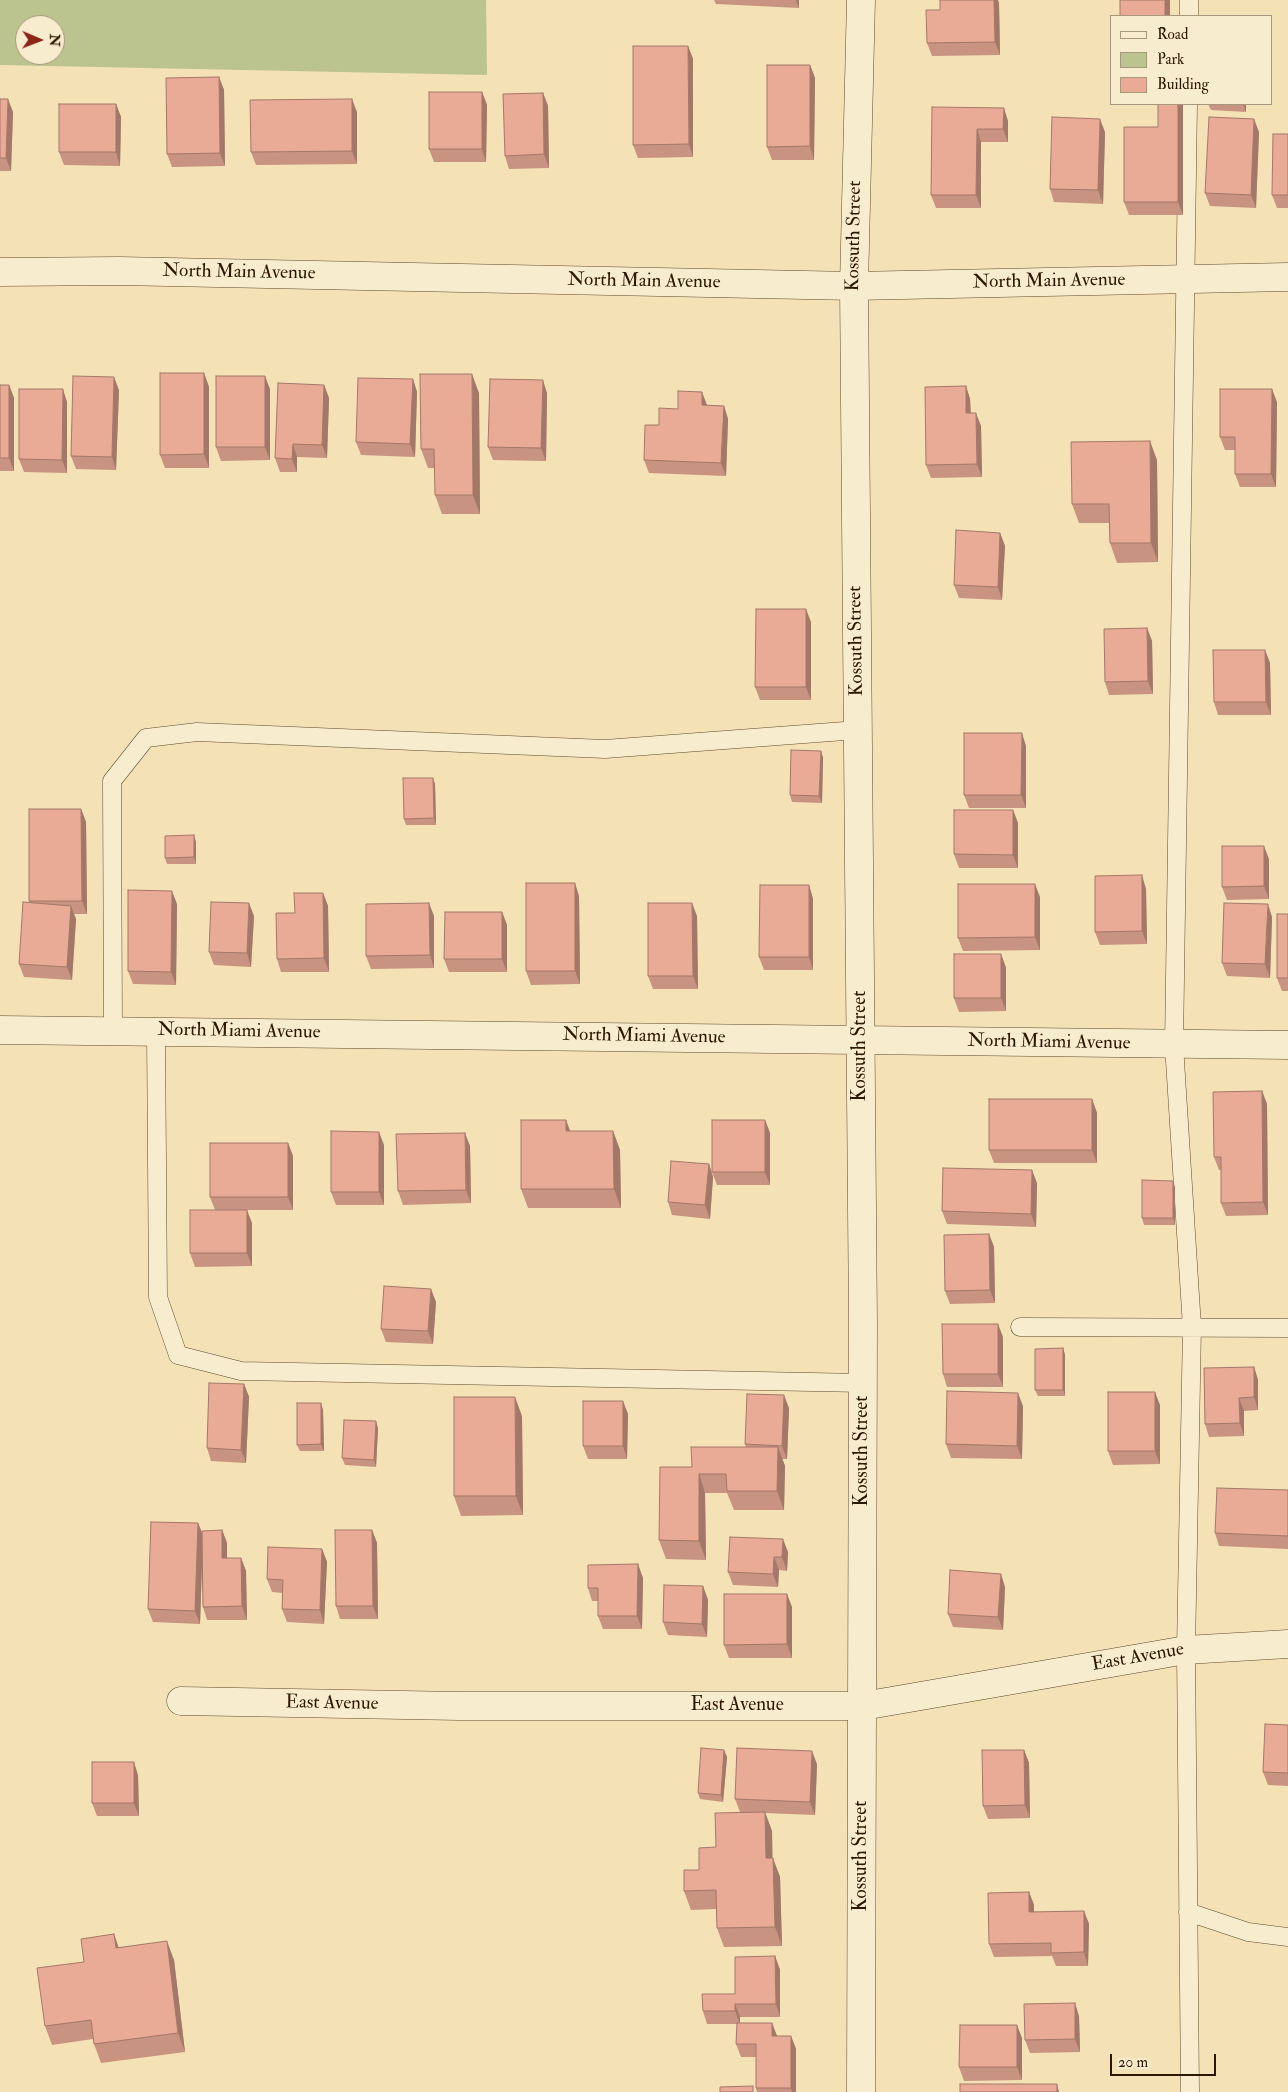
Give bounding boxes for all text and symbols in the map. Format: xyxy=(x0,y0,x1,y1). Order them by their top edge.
north arrow xyxy=(15,15,65,65)
legend xyxy=(1110,15,1273,105)
text: Road xyxy=(1157,25,1188,44)
text: N xyxy=(46,34,63,47)
text: Park xyxy=(1157,50,1184,69)
text: Building xyxy=(1157,75,1209,94)
street label: Kossuth Street xyxy=(843,180,867,292)
street label: North Main Avenue xyxy=(162,260,316,286)
street label: North Main Avenue xyxy=(567,269,721,295)
street label: North Main Avenue xyxy=(972,269,1126,295)
street label: Kossuth Street xyxy=(845,585,869,697)
street label: Kossuth Street xyxy=(850,991,872,1101)
street label: North Miami Avenue xyxy=(157,1019,321,1045)
street label: North Miami Avenue xyxy=(562,1024,726,1050)
street label: North Miami Avenue xyxy=(967,1030,1131,1056)
street label: Kossuth Street xyxy=(852,1396,874,1506)
street label: East Avenue xyxy=(1090,1639,1186,1677)
street label: East Avenue xyxy=(285,1692,379,1716)
street label: East Avenue xyxy=(690,1695,784,1717)
street label: Kossuth Street xyxy=(851,1801,873,1911)
scale bar xyxy=(1113,2044,1219,2076)
text: 20 m xyxy=(1118,2053,1148,2072)

